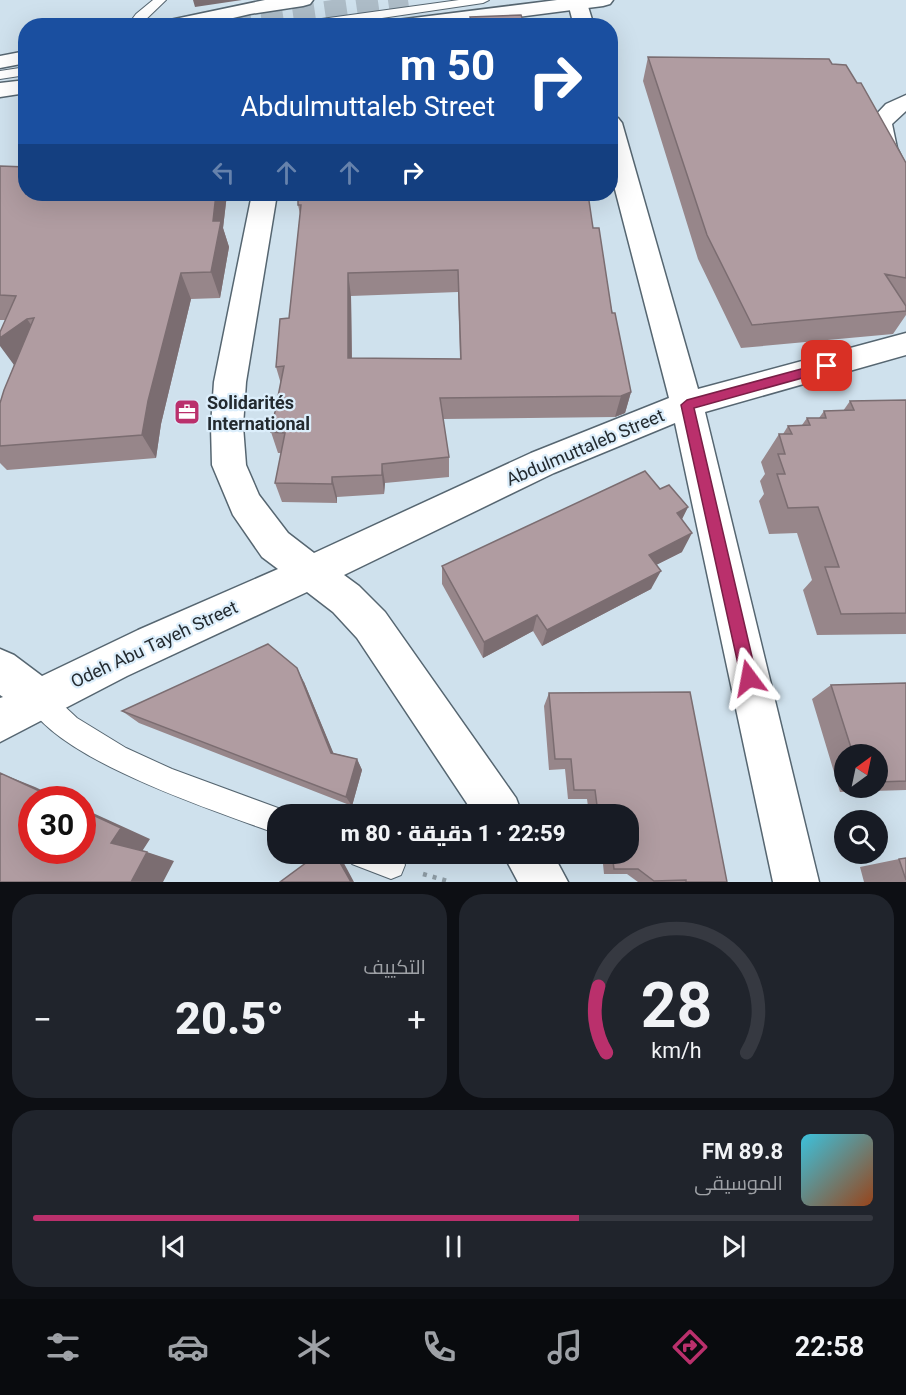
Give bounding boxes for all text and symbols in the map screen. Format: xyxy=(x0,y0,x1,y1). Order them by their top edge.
text: 50 m xyxy=(400,41,495,90)
icon: right xyxy=(516,42,594,120)
text: Abdulmuttaleb Street xyxy=(241,91,495,123)
icon: left xyxy=(207,156,240,189)
icon: ahead xyxy=(270,156,303,189)
icon: ahead xyxy=(333,156,366,189)
icon: right xyxy=(396,156,429,189)
pin xyxy=(801,340,852,391)
icon: arrive xyxy=(810,349,843,382)
place label: Solidarités International xyxy=(207,392,310,434)
office icon: Solidarités International xyxy=(172,397,202,427)
street label: Abdulmuttaleb Street xyxy=(503,404,667,490)
street label: Odeh Abu Tayeh Street xyxy=(67,596,241,692)
position arrow xyxy=(717,646,781,710)
north arrow xyxy=(834,744,888,798)
map controls xyxy=(834,744,888,864)
speed limit sign: 30 xyxy=(18,786,96,864)
button: search xyxy=(834,810,888,864)
text: 22:59 · 1 دقيقة · 80 m xyxy=(341,821,565,846)
text: التكييف xyxy=(363,955,426,979)
text: 28 xyxy=(641,969,712,1042)
text: 20.5° xyxy=(175,992,284,1045)
text: − xyxy=(33,1000,52,1039)
text: + xyxy=(407,1000,426,1039)
text: km/h xyxy=(651,1038,702,1063)
text: 89.8 FM xyxy=(702,1139,783,1164)
text: الموسيقى xyxy=(694,1171,783,1195)
icon: previous xyxy=(157,1230,190,1263)
icon: pause xyxy=(437,1230,470,1263)
icon: next xyxy=(717,1230,750,1263)
icon: filters xyxy=(42,1326,84,1368)
icon: car xyxy=(167,1326,209,1368)
icon: climate xyxy=(293,1326,335,1368)
icon: phone xyxy=(418,1326,460,1368)
icon: music xyxy=(544,1326,586,1368)
icon: directions xyxy=(669,1326,711,1368)
text: 22:58 xyxy=(795,1331,864,1363)

